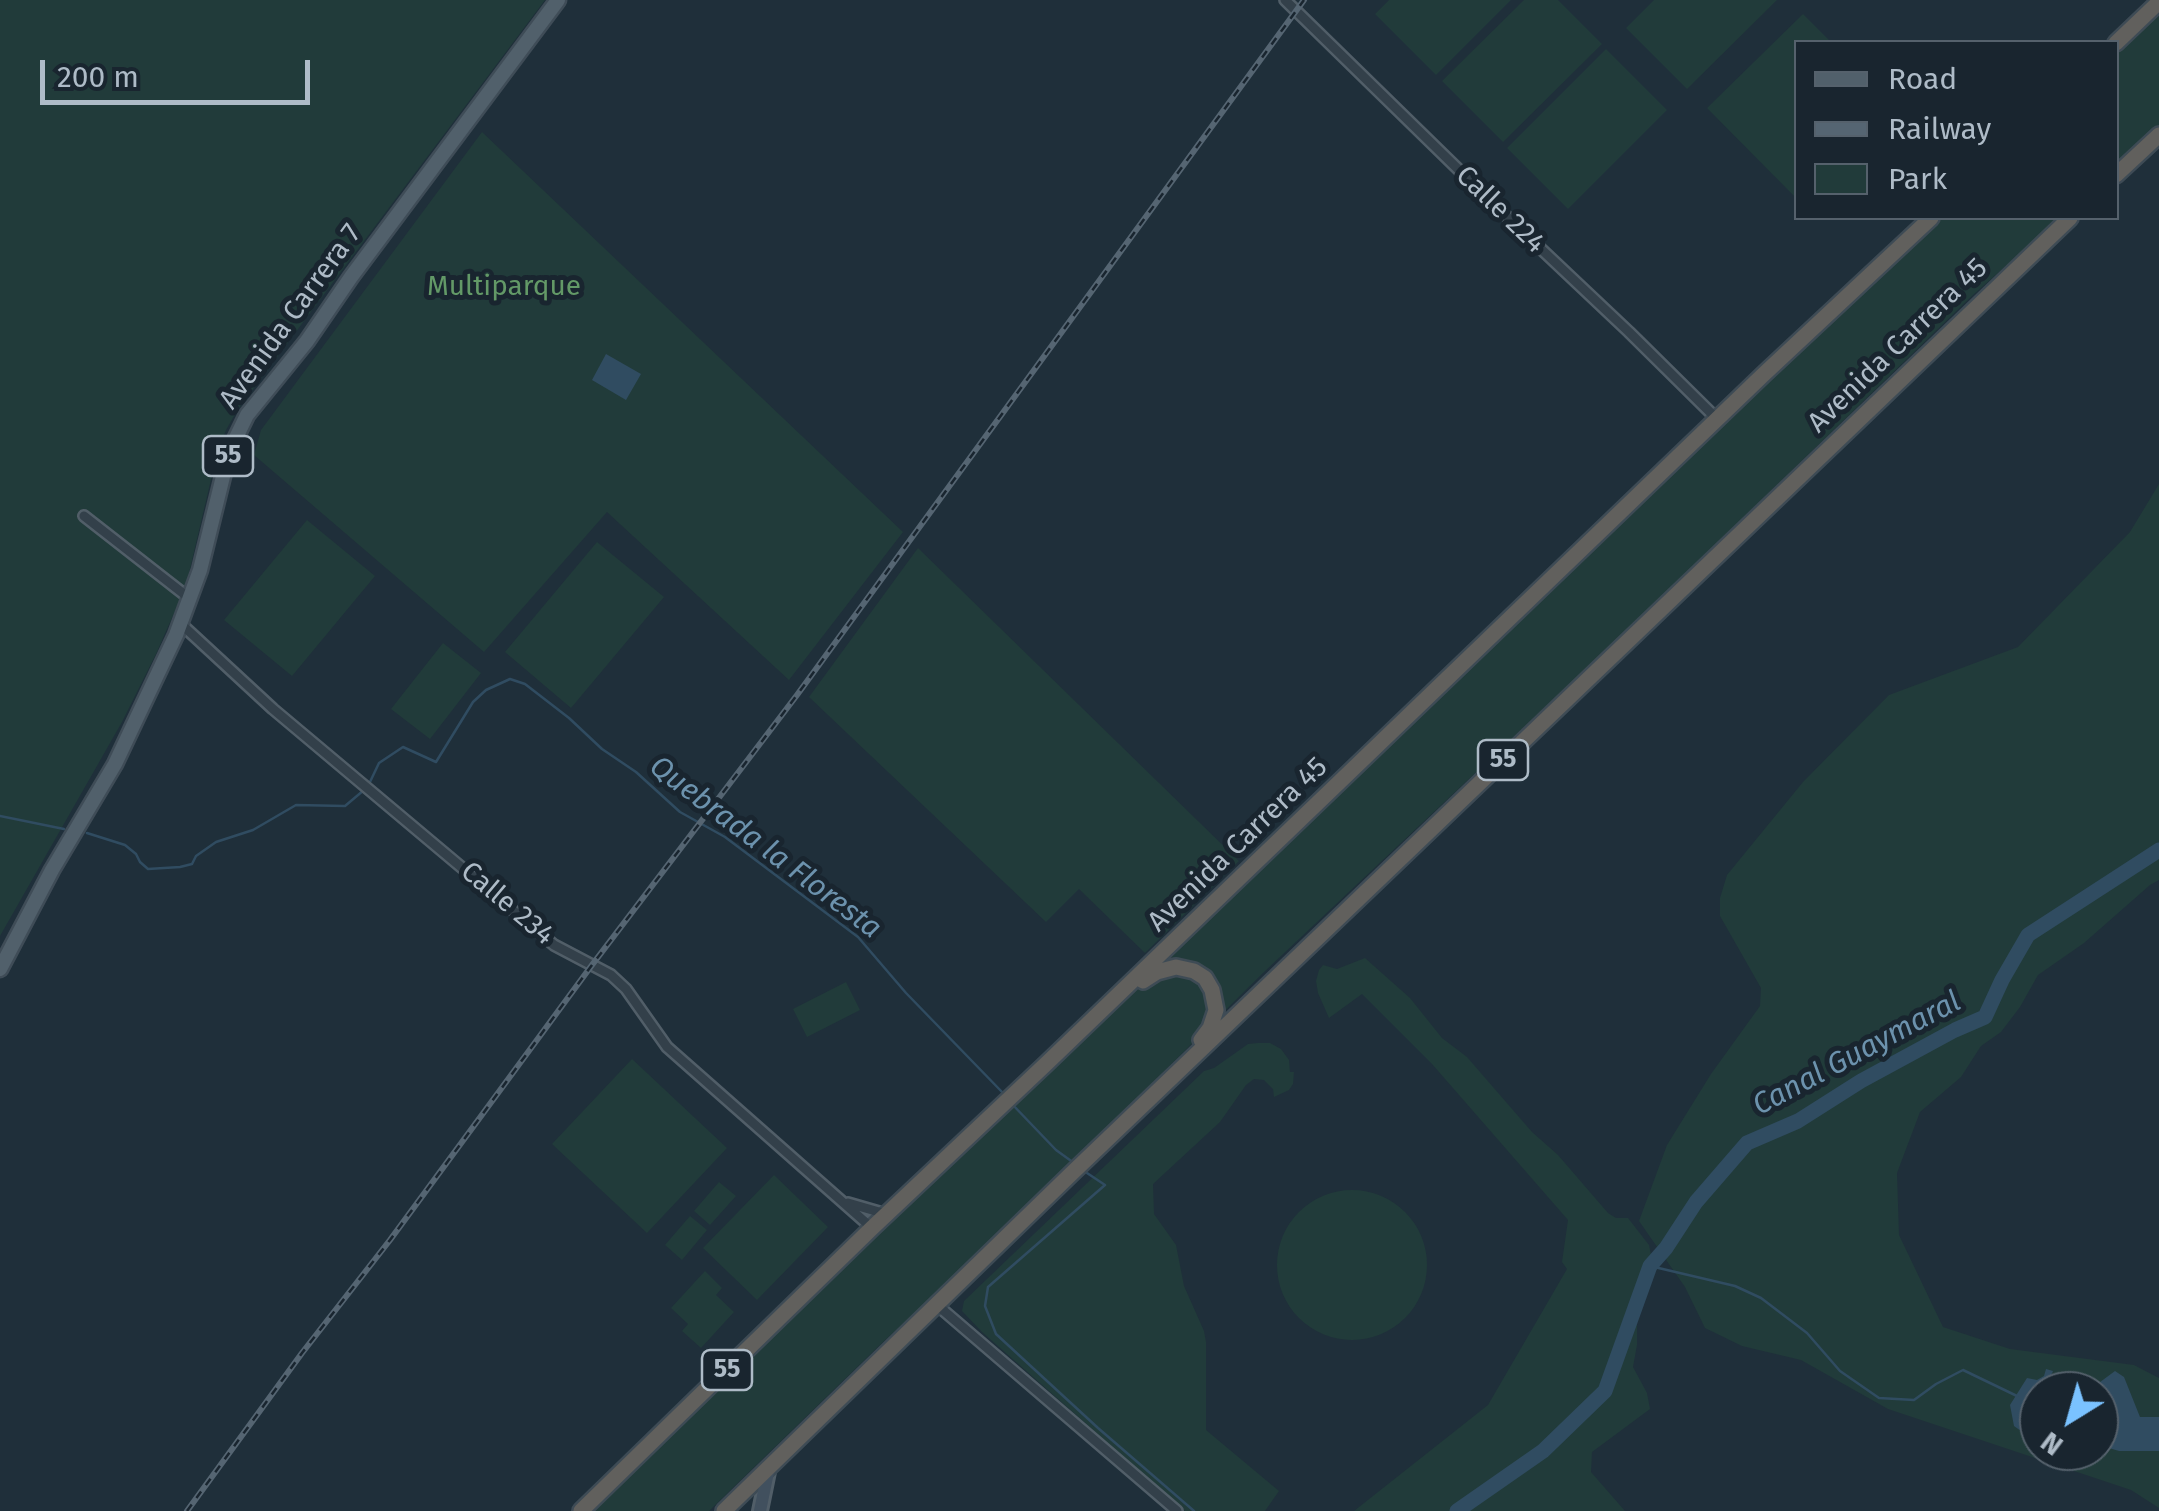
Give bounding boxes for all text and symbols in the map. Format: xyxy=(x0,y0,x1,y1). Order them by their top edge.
scale bar xyxy=(45,40,315,102)
legend xyxy=(1794,40,2119,220)
text: 200 m xyxy=(57,59,139,95)
text: Road xyxy=(1888,61,1957,97)
text: Railway xyxy=(1888,111,1991,147)
street label: Calle 224 xyxy=(1448,159,1552,261)
text: Park xyxy=(1888,161,1947,197)
street label: Avenida Carrera 7 xyxy=(213,218,369,416)
street label: Avenida Carrera 45 xyxy=(1801,252,1995,440)
park label: Multiparque xyxy=(427,270,581,304)
road number: 55 xyxy=(203,436,253,476)
road number: 55 xyxy=(1478,740,1528,780)
water label: Quebrada la Floresta xyxy=(642,749,888,947)
street label: Avenida Carrera 45 xyxy=(1141,751,1335,939)
street label: Calle 234 xyxy=(453,855,561,953)
water label: Canal Guaymaral xyxy=(1747,984,1967,1124)
road number: 55 xyxy=(702,1350,752,1390)
north arrow xyxy=(2019,1371,2119,1471)
text: N xyxy=(2035,1425,2069,1463)

